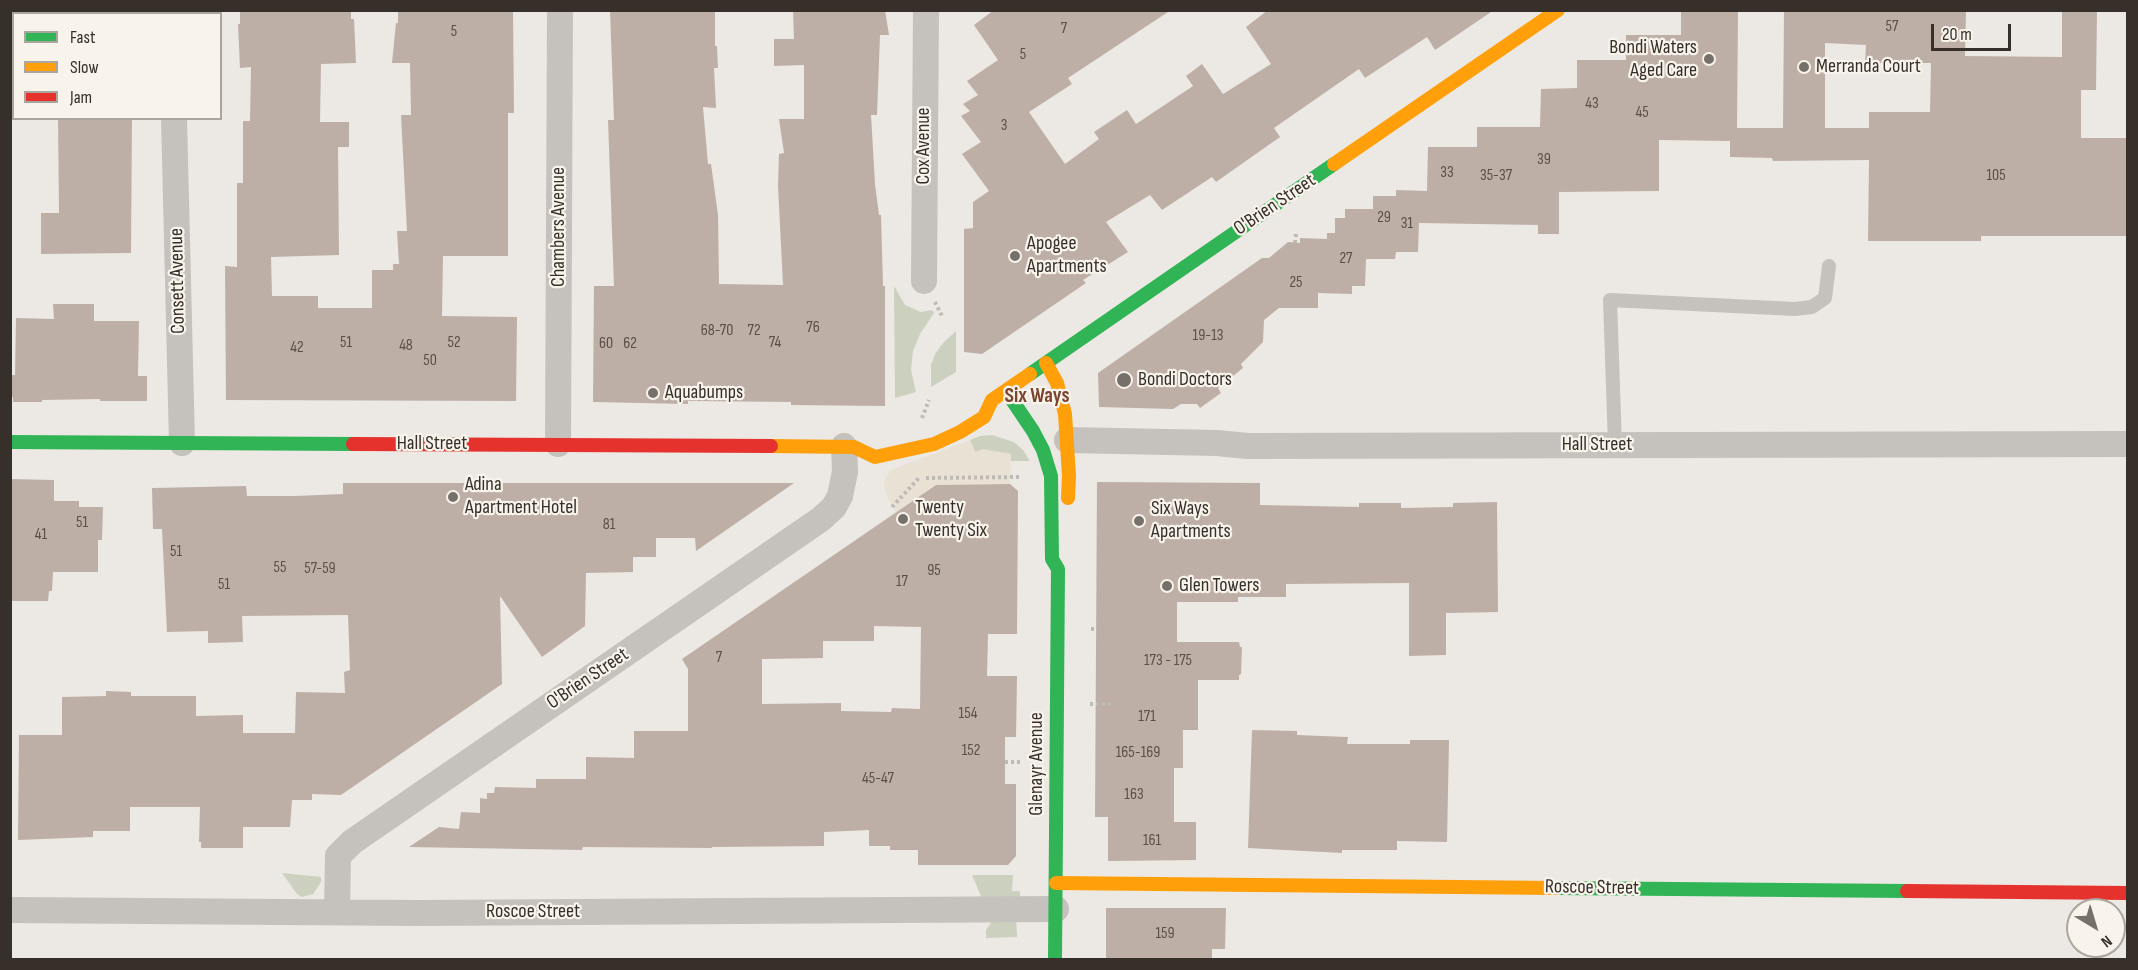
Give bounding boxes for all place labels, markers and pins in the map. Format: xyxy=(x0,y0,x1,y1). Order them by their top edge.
place label: Bondi Waters Aged Care xyxy=(1609,36,1697,83)
marker: Bondi Waters Aged Care xyxy=(1702,52,1716,66)
place label: Merranda Court xyxy=(1816,55,1921,79)
marker: Merranda Court xyxy=(1797,60,1811,74)
place label: Apogee Apartments xyxy=(1027,232,1107,279)
marker: Apogee Apartments xyxy=(1008,249,1022,263)
place label: Bondi Doctors xyxy=(1138,368,1232,392)
marker: Bondi Doctors xyxy=(1115,371,1133,389)
place label: Aquabumps xyxy=(665,381,743,405)
marker: Aquabumps xyxy=(646,386,660,400)
place label: Adina Apartment Hotel xyxy=(465,473,577,520)
marker: Adina Apartment Hotel xyxy=(446,490,460,504)
place label: Twenty Twenty Six xyxy=(915,496,987,543)
place label: Six Ways Apartments xyxy=(1151,497,1231,544)
marker: Twenty Twenty Six xyxy=(896,512,910,526)
marker: Six Ways Apartments xyxy=(1132,514,1146,528)
place label: Glen Towers xyxy=(1179,574,1259,598)
marker: Glen Towers xyxy=(1160,579,1174,593)

